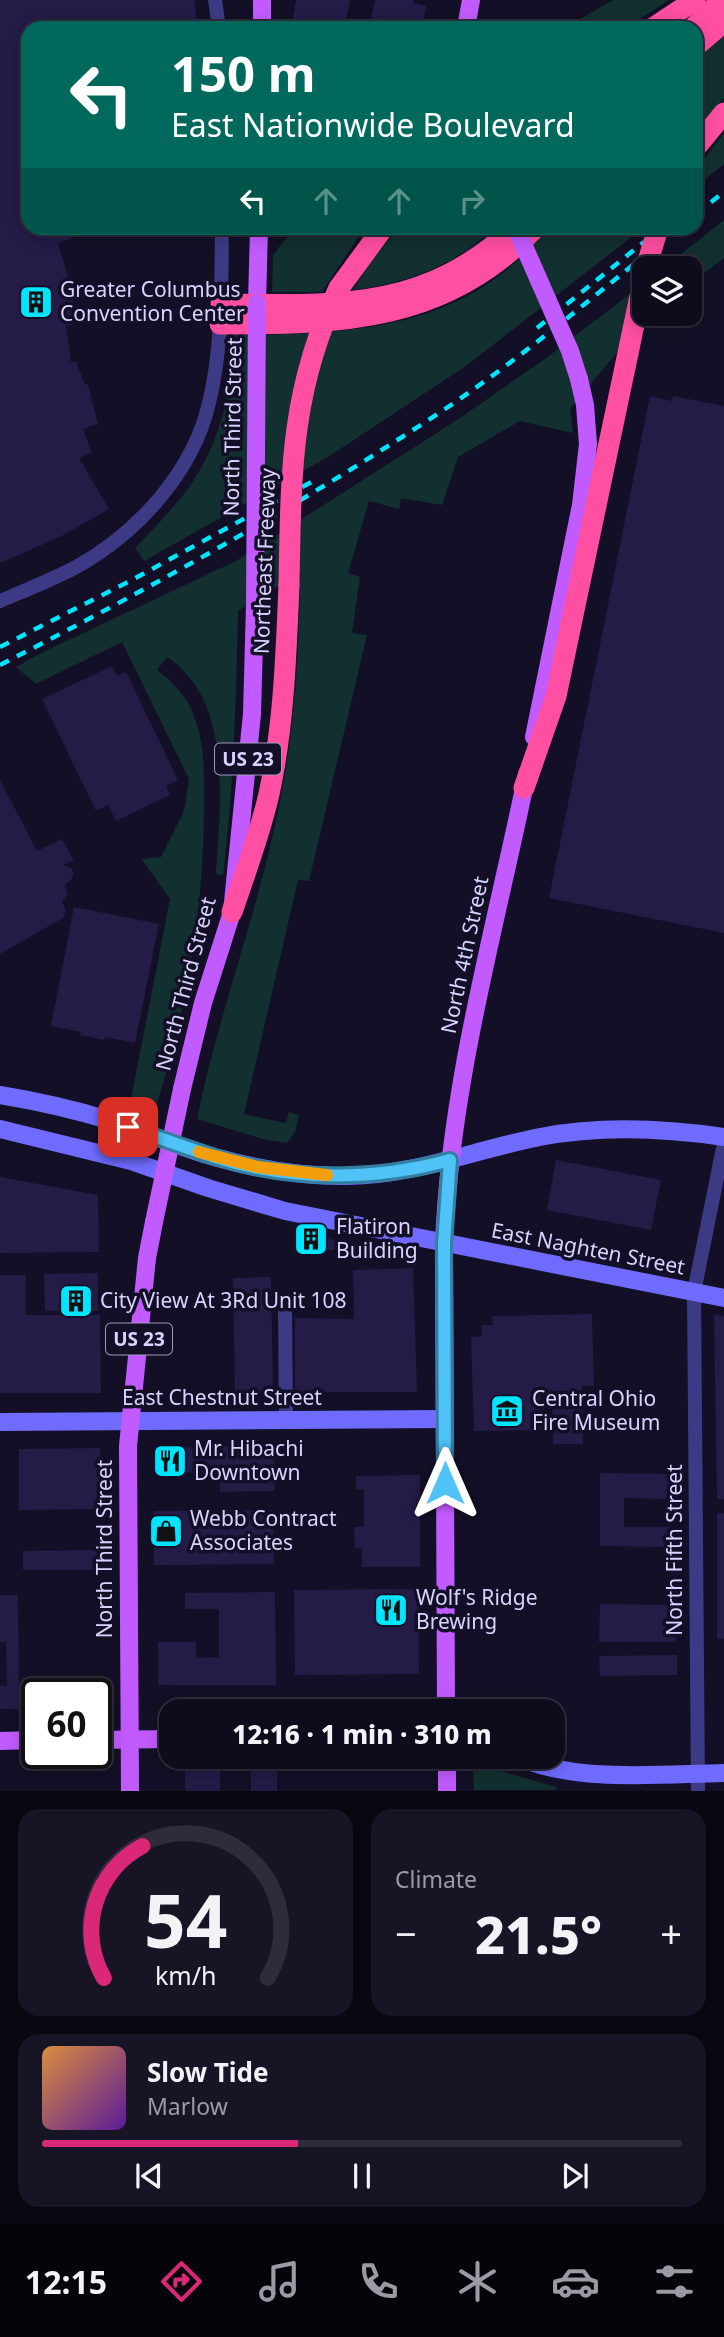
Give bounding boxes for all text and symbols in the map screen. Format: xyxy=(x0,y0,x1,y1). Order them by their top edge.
text: 150 m xyxy=(171,40,316,106)
icon: left xyxy=(56,49,147,140)
text: East Nationwide Boulevard xyxy=(171,103,575,146)
icon: left xyxy=(234,182,272,220)
icon: ahead xyxy=(307,182,345,220)
icon: ahead xyxy=(380,182,418,220)
icon: right xyxy=(453,182,491,220)
map controls xyxy=(632,256,702,326)
button: layers xyxy=(632,256,702,326)
place label: Greater Columbus Convention Center xyxy=(60,275,245,327)
building icon: Greater Columbus Convention Center xyxy=(17,283,55,321)
street label: North Third Street xyxy=(216,337,248,517)
street label: Northeast Freeway xyxy=(247,467,281,654)
road number: US 23 xyxy=(215,744,281,774)
street label: North 4th Street xyxy=(434,873,494,1036)
street label: North Third Street xyxy=(148,893,222,1074)
pin xyxy=(98,1097,158,1157)
icon: arrive xyxy=(109,1108,147,1146)
place label: Flatiron Building xyxy=(336,1212,418,1264)
street label: East Naghten Street xyxy=(489,1216,688,1281)
building icon: Flatiron Building xyxy=(292,1220,330,1258)
building icon: City View At 3Rd Unit 108 xyxy=(57,1282,95,1320)
place label: City View At 3Rd Unit 108 xyxy=(100,1286,347,1314)
road number: US 23 xyxy=(106,1324,172,1354)
street label: East Chestnut Street xyxy=(122,1383,322,1411)
place label: Central Ohio Fire Museum xyxy=(532,1384,660,1436)
museum icon: Central Ohio Fire Museum xyxy=(488,1392,526,1430)
place label: Mr. Hibachi Downtown xyxy=(194,1434,304,1486)
restaurant icon: Mr. Hibachi Downtown xyxy=(151,1442,189,1480)
position arrow xyxy=(408,1446,482,1520)
street label: North Third Street xyxy=(90,1459,118,1638)
street label: North Fifth Street xyxy=(660,1464,688,1636)
place label: Webb Contract Associates xyxy=(190,1504,337,1556)
shop icon: Webb Contract Associates xyxy=(147,1512,185,1550)
place label: Wolf's Ridge Brewing xyxy=(416,1583,538,1635)
restaurant icon: Wolf's Ridge Brewing xyxy=(372,1591,410,1629)
speed limit sign: 60 xyxy=(21,1678,112,1769)
text: 12:16 · 1 min · 310 m xyxy=(232,1716,492,1752)
text: Climate xyxy=(395,1863,477,1895)
text: 54 xyxy=(144,1871,227,1970)
text: 21.5° xyxy=(475,1898,602,1969)
text: − xyxy=(395,1907,417,1959)
text: + xyxy=(660,1907,682,1959)
text: km/h xyxy=(155,1958,216,1992)
text: Slow Tide xyxy=(147,2054,269,2090)
text: Marlow xyxy=(147,2090,228,2122)
icon: previous xyxy=(130,2157,168,2195)
icon: pause xyxy=(343,2157,381,2195)
icon: next xyxy=(556,2157,594,2195)
icon: directions xyxy=(157,2257,206,2306)
icon: music xyxy=(255,2257,304,2306)
icon: phone xyxy=(354,2257,403,2306)
icon: climate xyxy=(453,2257,502,2306)
icon: car xyxy=(551,2257,600,2306)
icon: filters xyxy=(650,2257,699,2306)
text: 12:15 xyxy=(25,2260,107,2303)

